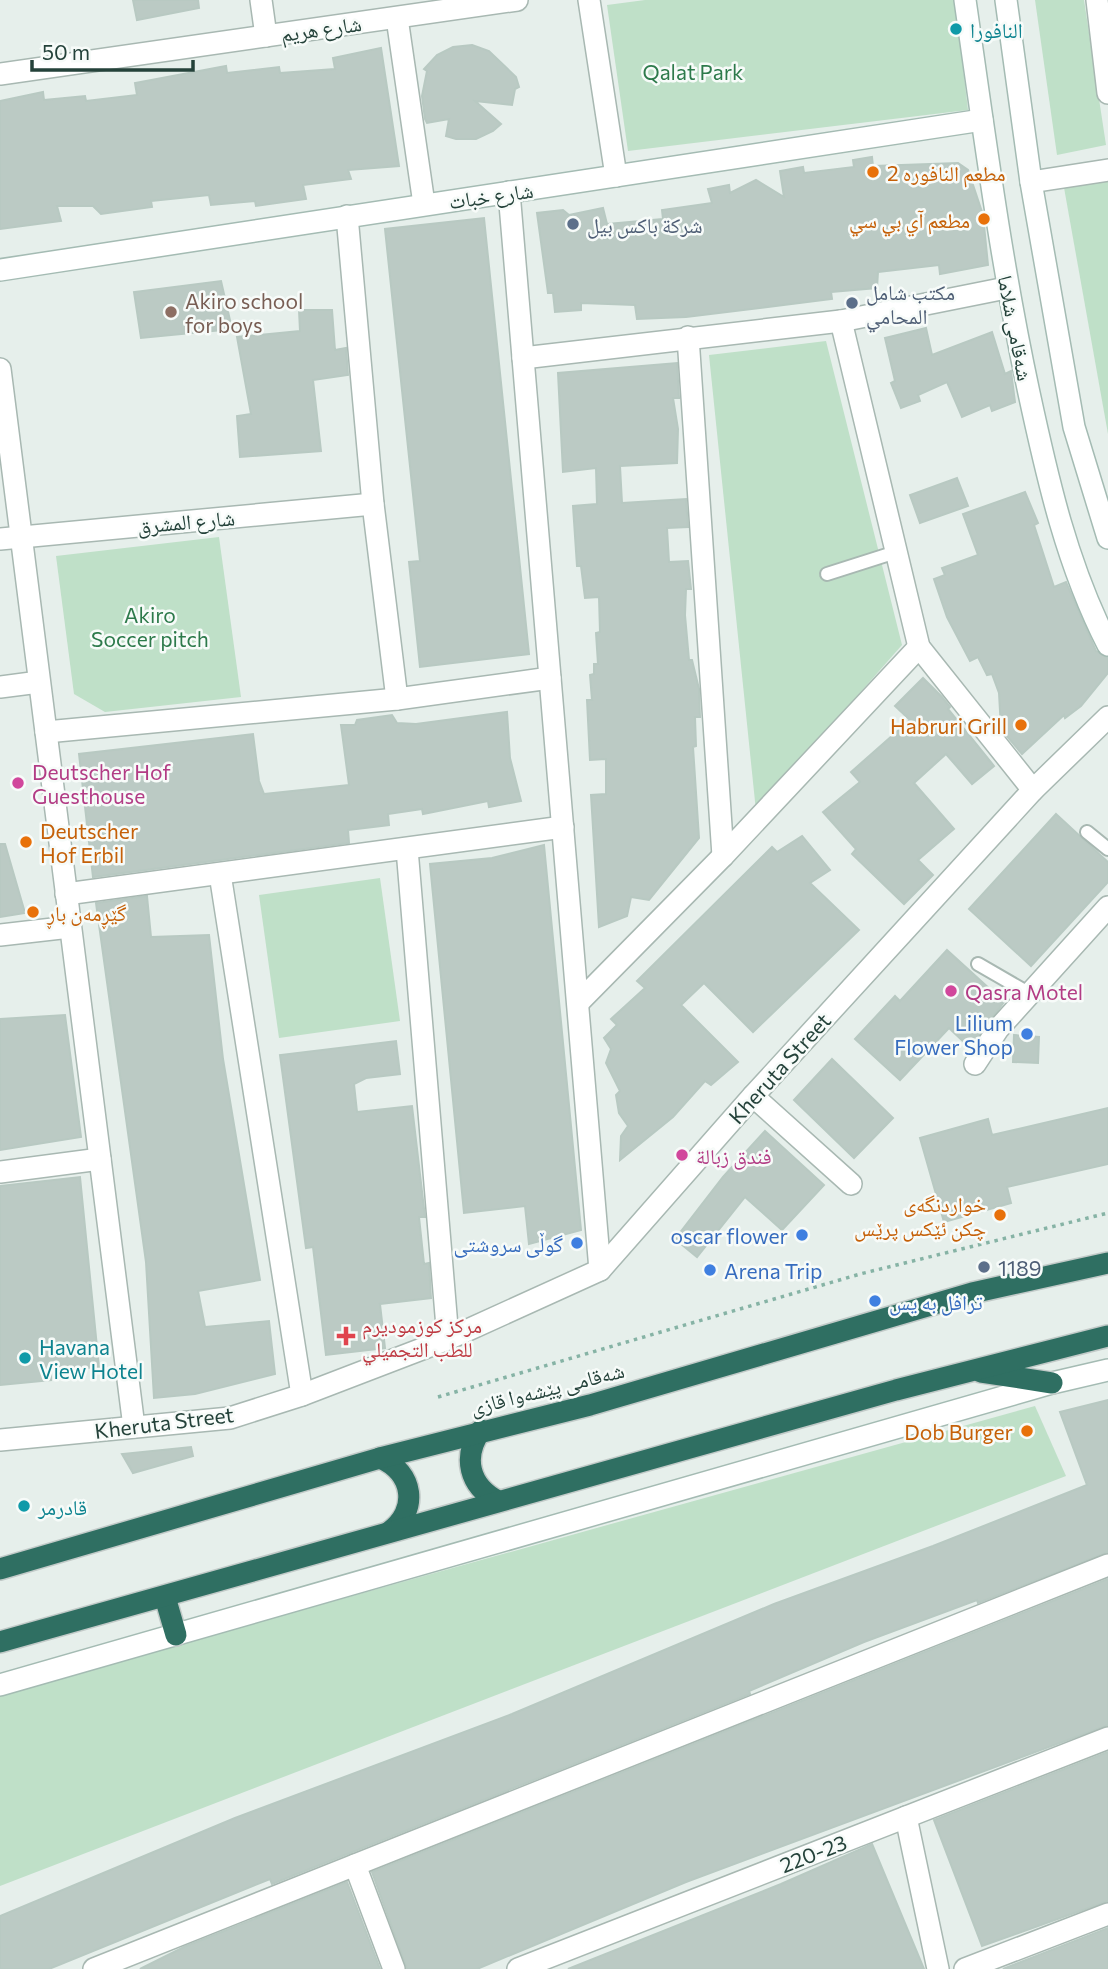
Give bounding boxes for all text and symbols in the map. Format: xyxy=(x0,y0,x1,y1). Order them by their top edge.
street label: شارع هريم xyxy=(279,10,363,49)
place label: النافورا xyxy=(970,17,1023,42)
marker: النافورا xyxy=(948,21,964,37)
scale bar xyxy=(32,28,192,72)
text: 50 m xyxy=(42,39,90,64)
park label: Qalat Park xyxy=(642,59,744,84)
place label: مطعم النافوره 2 xyxy=(887,160,1005,188)
marker: مطعم النافوره 2 xyxy=(865,164,881,180)
street label: شارع خبات xyxy=(447,177,535,215)
place label: مطعم آي بي سي xyxy=(849,207,970,237)
marker: مطعم آي بي سي xyxy=(976,211,992,227)
place label: شركة باكس بيل xyxy=(587,212,702,239)
marker: شركة باكس بيل xyxy=(565,216,581,232)
street label: شەقامی شلاما xyxy=(992,273,1038,383)
place label: مكتب شامل المحامي xyxy=(866,279,955,333)
place label: Akiro school for boys xyxy=(185,288,303,337)
marker: مكتب شامل المحامي xyxy=(844,295,860,311)
marker: Akiro school for boys xyxy=(163,304,179,320)
street label: شارع المشرق xyxy=(136,504,236,540)
park label: Akiro Soccer pitch xyxy=(91,602,209,651)
place label: Habruri Grill xyxy=(890,713,1007,738)
marker: Habruri Grill xyxy=(1013,717,1029,733)
place label: Deutscher Hof Guesthouse xyxy=(32,759,171,808)
marker: Deutscher Hof Guesthouse xyxy=(10,775,26,791)
place label: Deutscher Hof Erbil xyxy=(40,818,138,867)
marker: Deutscher Hof Erbil xyxy=(18,834,34,850)
place label: گێڕمەن باڕ xyxy=(46,900,127,930)
marker: گێڕمەن باڕ xyxy=(25,904,41,920)
place label: Qasra Motel xyxy=(965,979,1083,1004)
marker: Qasra Motel xyxy=(943,983,959,999)
street label: Kheruta Street xyxy=(723,1008,835,1128)
place label: Lilium Flower Shop xyxy=(894,1010,1013,1059)
marker: Lilium Flower Shop xyxy=(1019,1026,1035,1042)
place label: فندق زبالة xyxy=(696,1143,772,1170)
marker: فندق زبالة xyxy=(674,1147,690,1163)
place label: خواردنگەی چکن ئێکس پرێس xyxy=(854,1191,986,1242)
marker: خواردنگەی چکن ئێکس پرێس xyxy=(992,1207,1008,1223)
place label: oscar flower xyxy=(671,1223,788,1248)
marker: oscar flower xyxy=(794,1227,810,1243)
place label: گوڵی سروشتی xyxy=(454,1231,563,1258)
marker: گوڵی سروشتی xyxy=(569,1235,585,1251)
place label: 1189 xyxy=(998,1255,1041,1280)
place label: Arena Trip xyxy=(724,1258,823,1283)
marker: 1189 xyxy=(976,1259,992,1275)
marker: Arena Trip xyxy=(702,1262,718,1278)
place label: ترافل به يس xyxy=(889,1289,983,1316)
marker: ترافل به يس xyxy=(867,1293,883,1309)
place label: مركز كوزموديرم للطب التجميلي xyxy=(362,1312,482,1366)
marker: مركز كوزموديرم للطب التجميلي xyxy=(336,1326,356,1346)
place label: Havana View Hotel xyxy=(39,1334,143,1383)
marker: Havana View Hotel xyxy=(17,1350,33,1366)
street label: شەقامی پێشەوا قازی xyxy=(467,1357,627,1421)
street label: Kheruta Street xyxy=(93,1401,235,1443)
place label: Dob Burger xyxy=(904,1419,1013,1444)
marker: Dob Burger xyxy=(1019,1423,1035,1439)
place label: قادرمر xyxy=(37,1494,87,1519)
marker: قادرمر xyxy=(16,1498,32,1514)
street label: 220-23 xyxy=(776,1829,850,1877)

